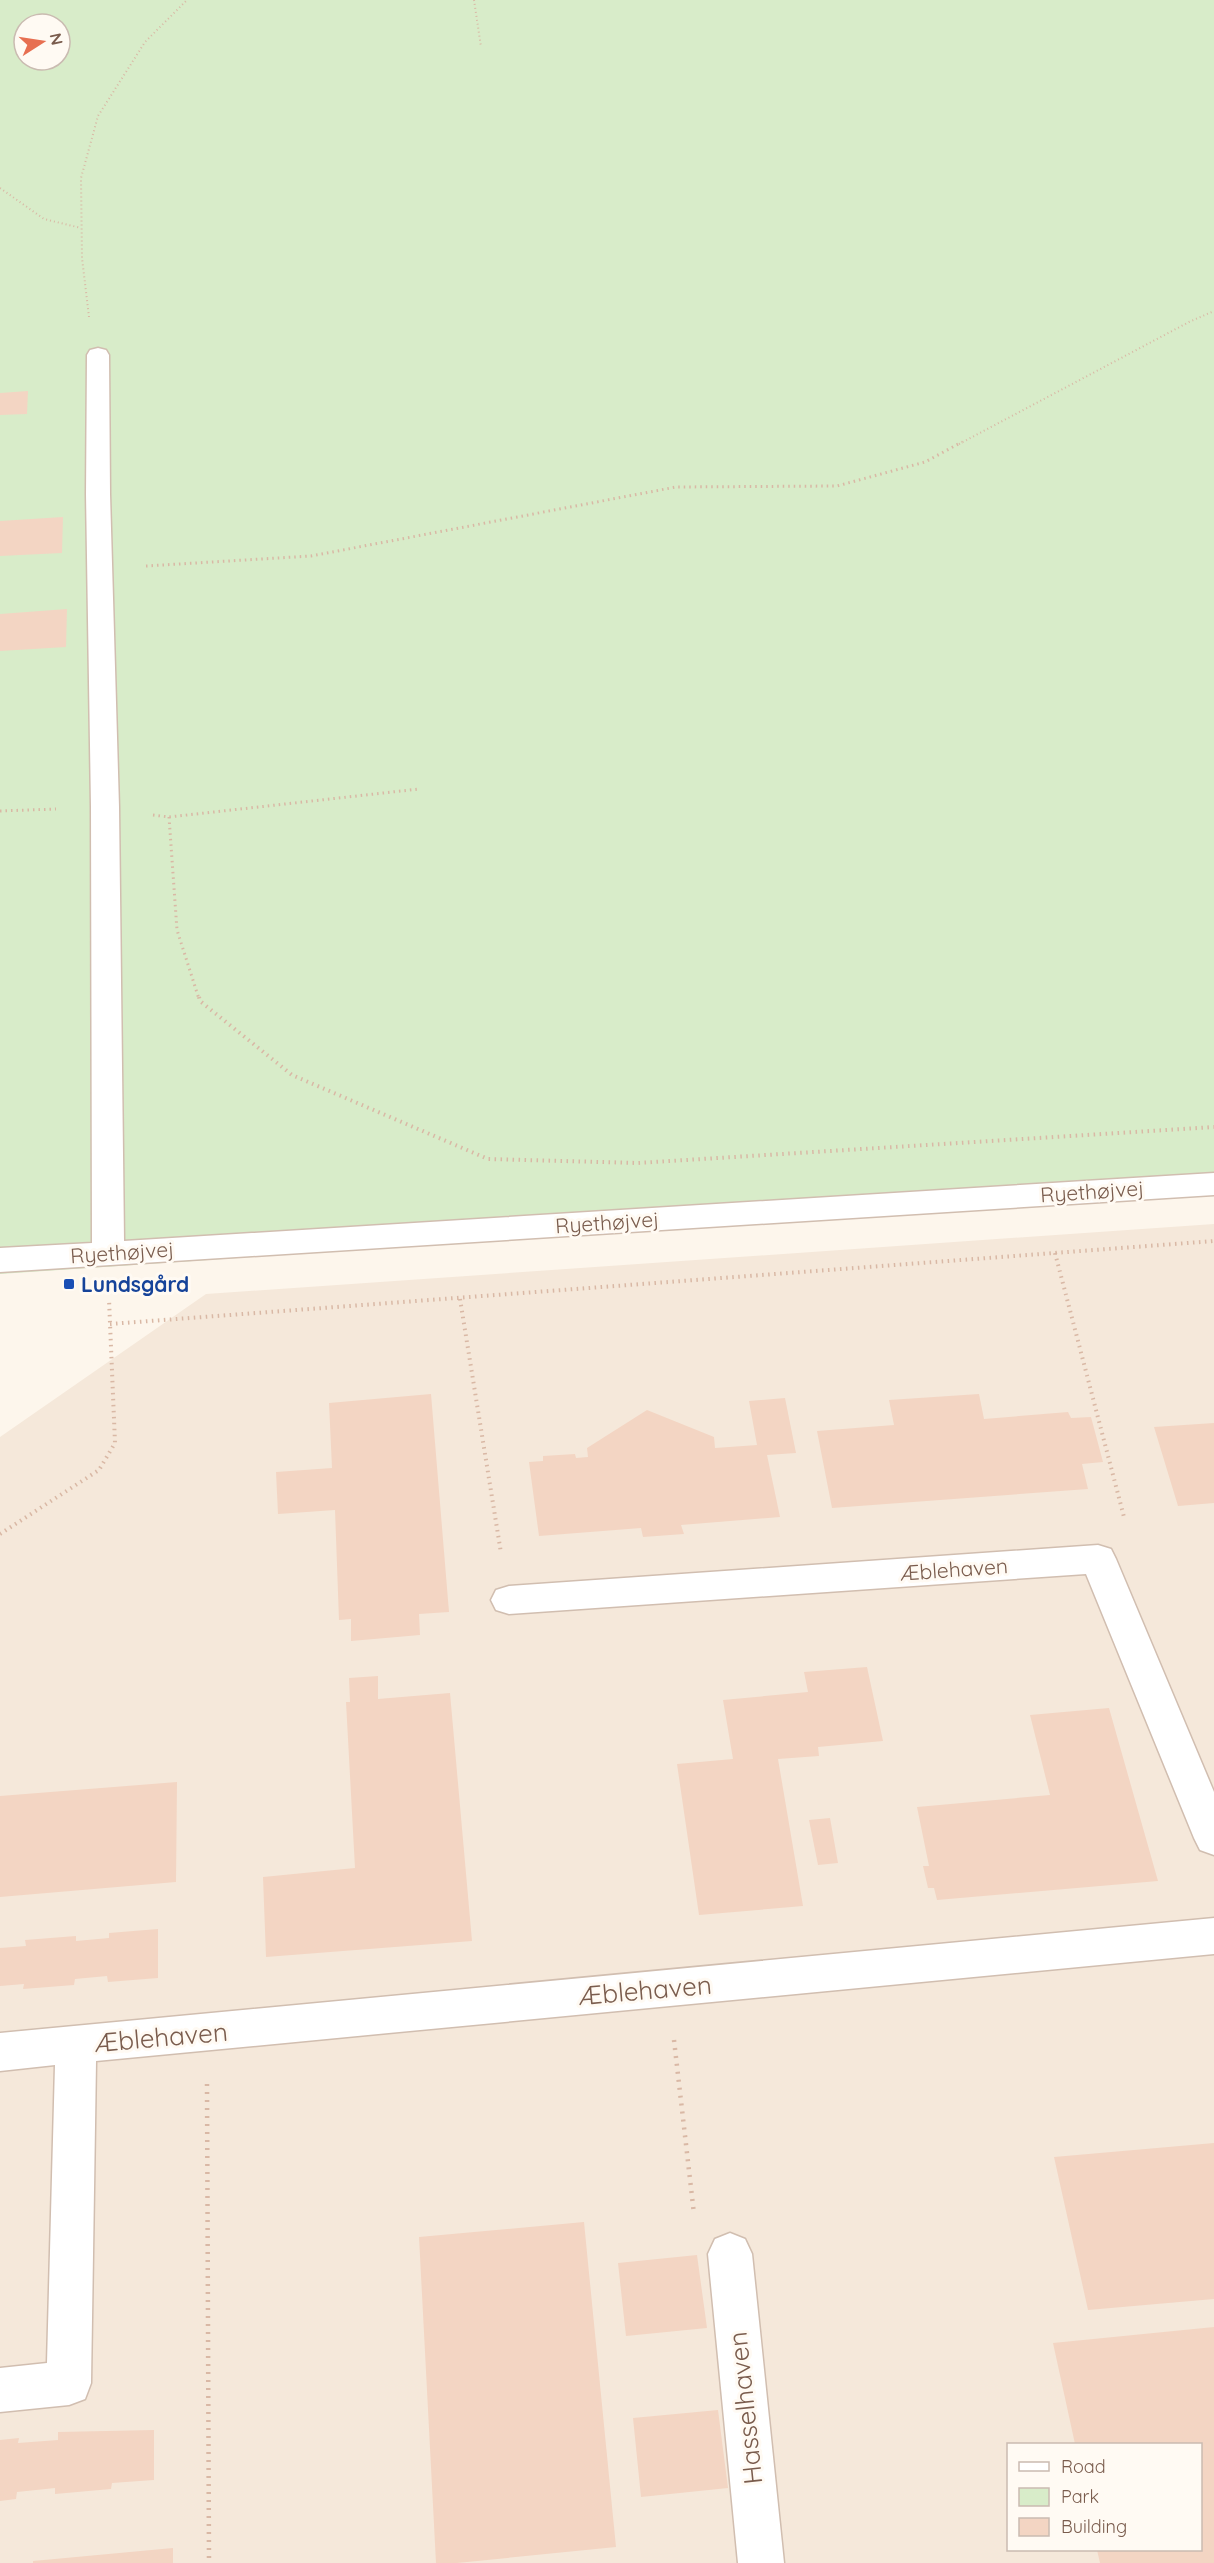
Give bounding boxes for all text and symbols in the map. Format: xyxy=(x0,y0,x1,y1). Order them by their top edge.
north arrow xyxy=(12,12,72,72)
text: N xyxy=(46,31,68,47)
street label: Ryethøjvej xyxy=(1039,1174,1145,1208)
street label: Ryethøjvej xyxy=(554,1205,660,1239)
street label: Ryethøjvej xyxy=(69,1235,175,1269)
place label: Lundsgård xyxy=(81,1271,189,1297)
marker: Lundsgård xyxy=(62,1277,76,1291)
street label: Æblehaven xyxy=(899,1552,1009,1586)
street label: Æblehaven xyxy=(577,1968,713,2012)
street label: Æblehaven xyxy=(93,2015,229,2059)
street label: Hasselhaven xyxy=(721,2330,769,2486)
legend xyxy=(1007,2443,1202,2551)
text: Road xyxy=(1061,2455,1106,2478)
text: Park xyxy=(1061,2485,1099,2508)
text: Building xyxy=(1061,2515,1127,2538)

